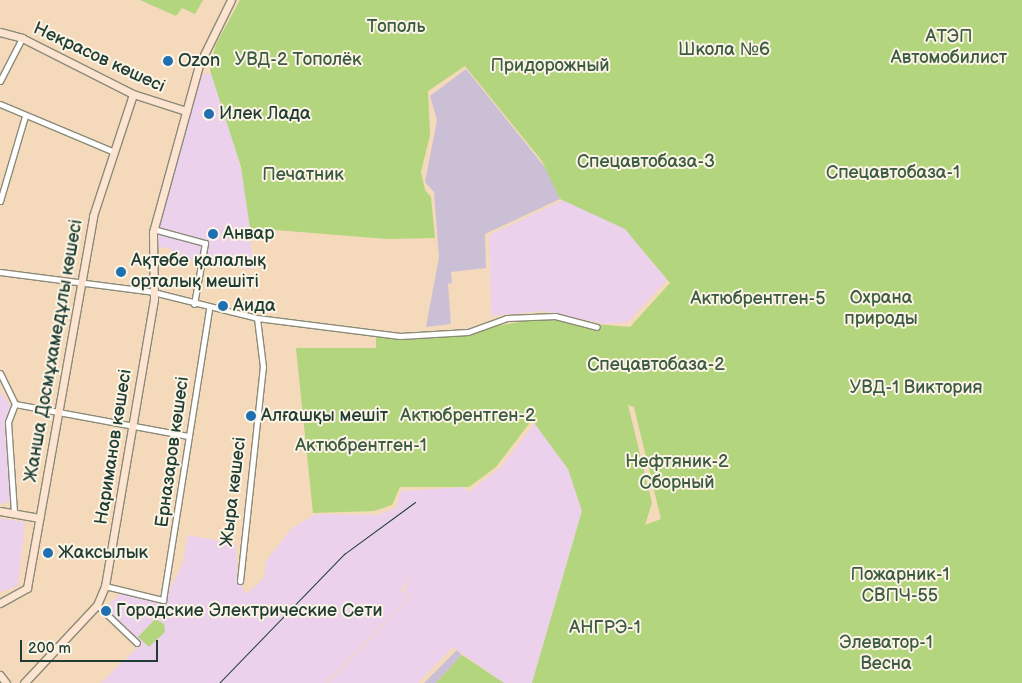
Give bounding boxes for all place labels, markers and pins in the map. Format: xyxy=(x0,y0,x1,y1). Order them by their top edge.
place label: Ozon xyxy=(178,50,220,72)
marker: Ozon xyxy=(162,55,174,67)
place label: Илек Лада xyxy=(219,103,311,125)
marker: Илек Лада xyxy=(203,108,215,120)
place label: Анвар xyxy=(223,223,274,245)
marker: Анвар xyxy=(207,228,219,240)
place label: Ақтөбе қалалық орталық мешіті xyxy=(131,251,266,294)
marker: Ақтөбе қалалық орталық мешіті xyxy=(115,266,127,278)
place label: Аида xyxy=(233,295,276,317)
marker: Аида xyxy=(217,300,229,312)
place label: Алғашқы мешіт xyxy=(261,405,388,427)
marker: Алғашқы мешіт xyxy=(245,410,257,422)
place label: Жаксылык xyxy=(58,542,148,564)
marker: Жаксылык xyxy=(42,547,54,559)
place label: Городские Электрические Сети xyxy=(116,600,383,622)
marker: Городские Электрические Сети xyxy=(100,605,112,617)

